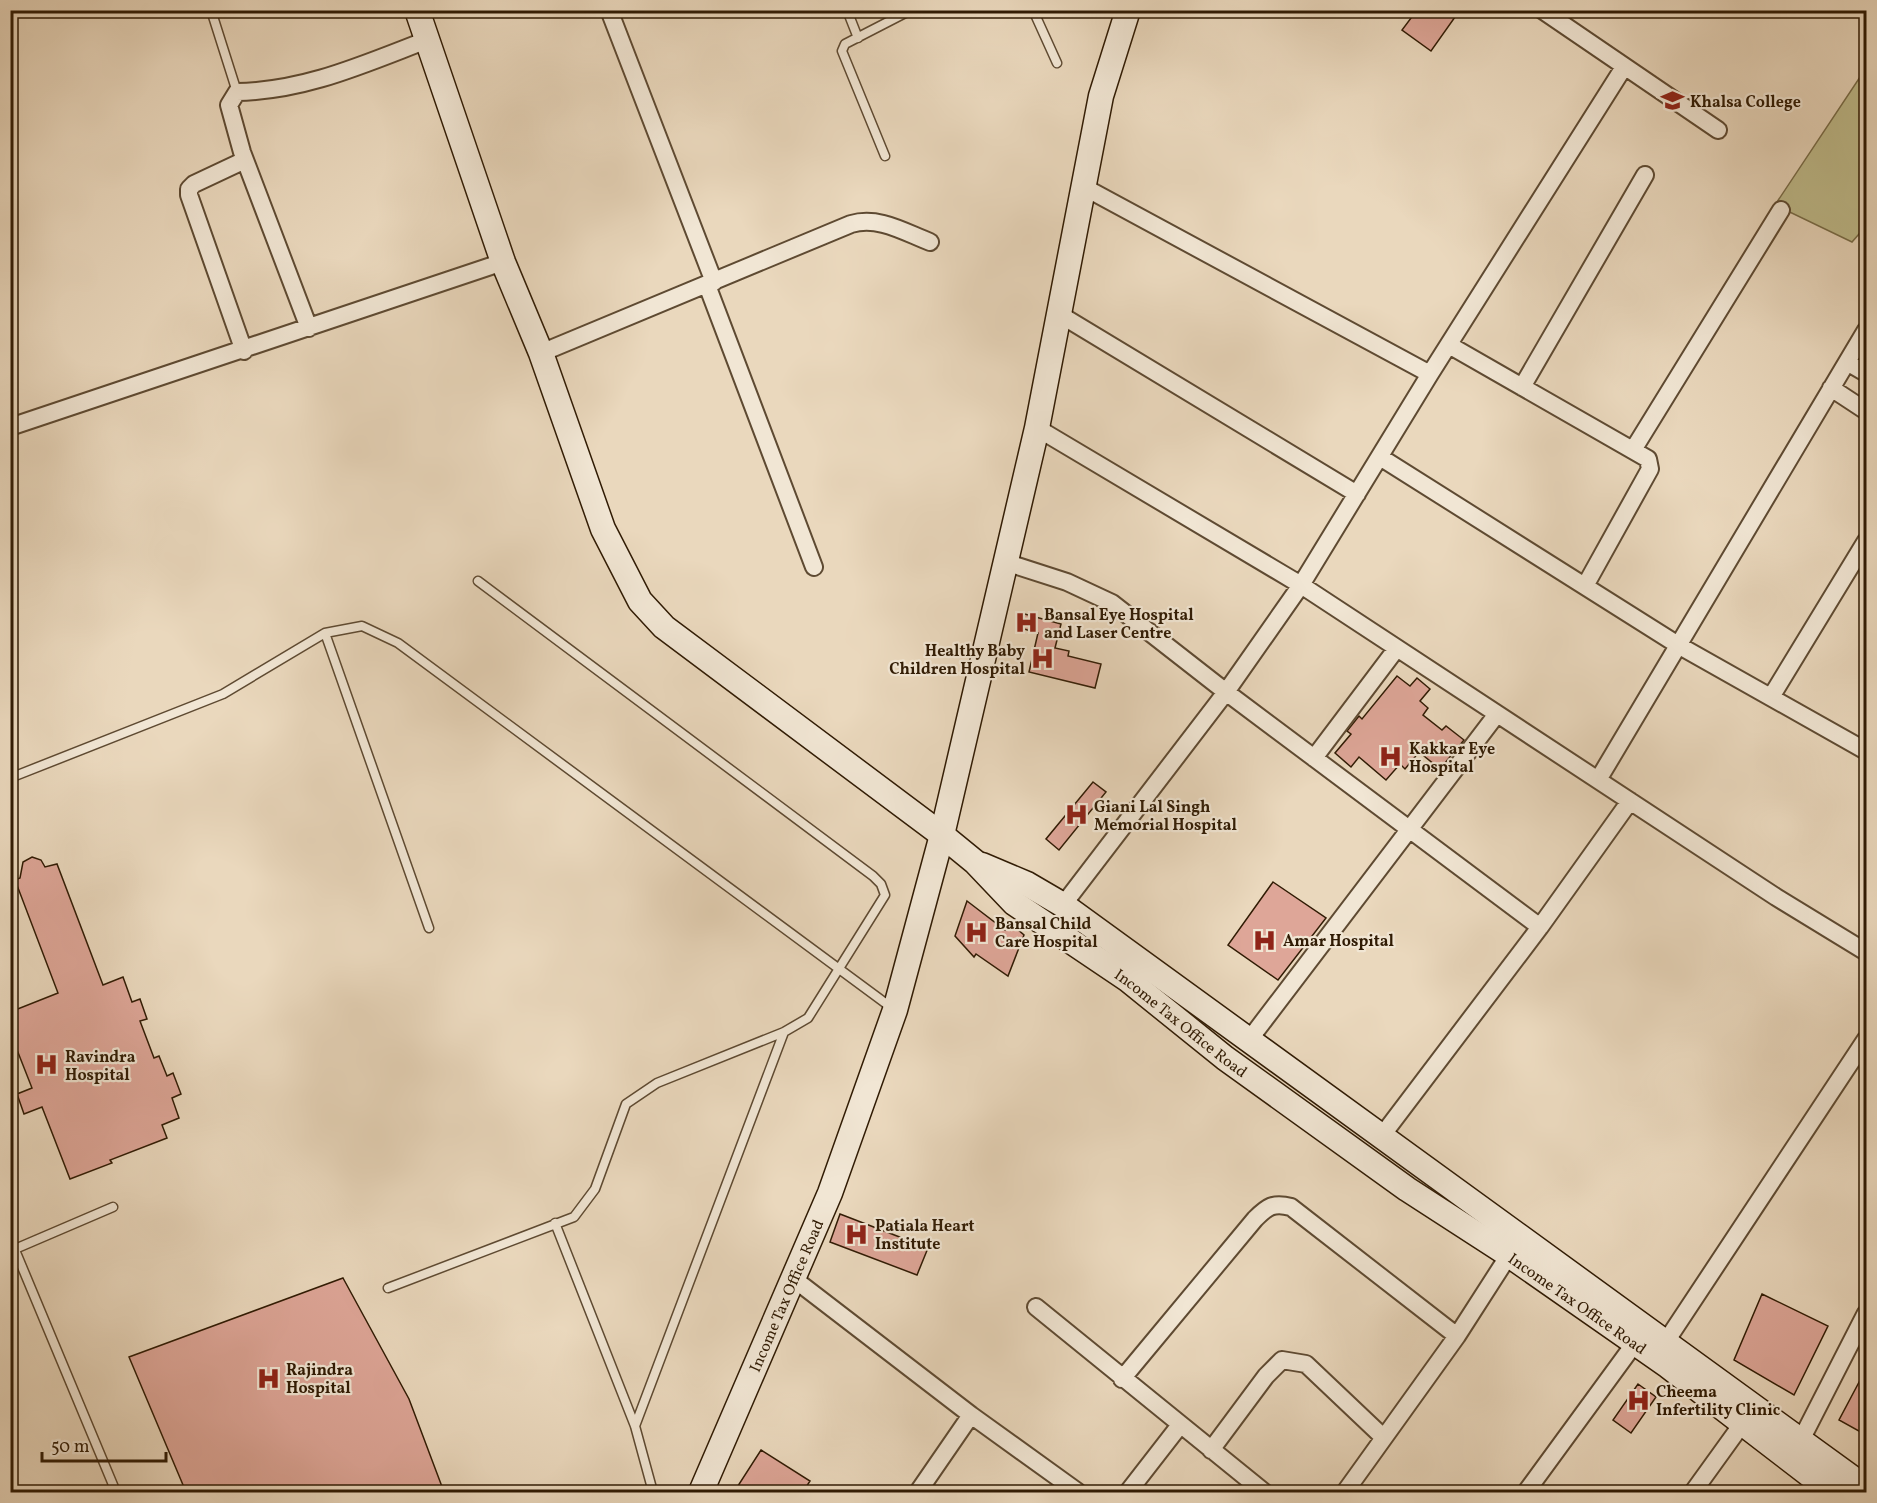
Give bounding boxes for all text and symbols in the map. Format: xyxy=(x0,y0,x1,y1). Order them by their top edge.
school or university icon: Khalsa College xyxy=(1659,88,1685,114)
place label: Khalsa College xyxy=(1690,92,1801,114)
place label: Bansal Eye Hospital and Laser Centre xyxy=(1044,605,1194,645)
hospital icon: Bansal Eye Hospital and Laser Centre xyxy=(1013,610,1039,636)
place label: Healthy Baby Children Hospital xyxy=(889,641,1026,681)
hospital icon: Healthy Baby Children Hospital xyxy=(1030,646,1056,672)
place label: Kakkar Eye Hospital xyxy=(1409,739,1495,779)
hospital icon: Kakkar Eye Hospital xyxy=(1378,744,1404,770)
place label: Giani Lal Singh Memorial Hospital xyxy=(1094,797,1238,837)
hospital icon: Giani Lal Singh Memorial Hospital xyxy=(1063,802,1089,828)
place label: Bansal Child Care Hospital xyxy=(995,914,1098,954)
hospital icon: Bansal Child Care Hospital xyxy=(964,919,990,945)
hospital icon: Amar Hospital xyxy=(1252,927,1278,953)
place label: Amar Hospital xyxy=(1283,931,1395,953)
street label: Income Tax Office Road xyxy=(1109,965,1251,1084)
place label: Ravindra Hospital xyxy=(65,1047,136,1087)
hospital icon: Ravindra Hospital xyxy=(34,1052,60,1078)
place label: Patiala Heart Institute xyxy=(875,1216,975,1256)
street label: Income Tax Office Road xyxy=(745,1217,830,1376)
hospital icon: Patiala Heart Institute xyxy=(844,1221,870,1247)
street label: Income Tax Office Road xyxy=(1503,1249,1650,1361)
place label: Rajindra Hospital xyxy=(286,1360,353,1400)
hospital icon: Rajindra Hospital xyxy=(255,1365,281,1391)
place label: Cheema Infertility Clinic xyxy=(1656,1382,1781,1422)
hospital icon: Cheema Infertility Clinic xyxy=(1625,1387,1651,1413)
scale bar xyxy=(42,1425,166,1463)
text: 50 m xyxy=(51,1435,90,1460)

